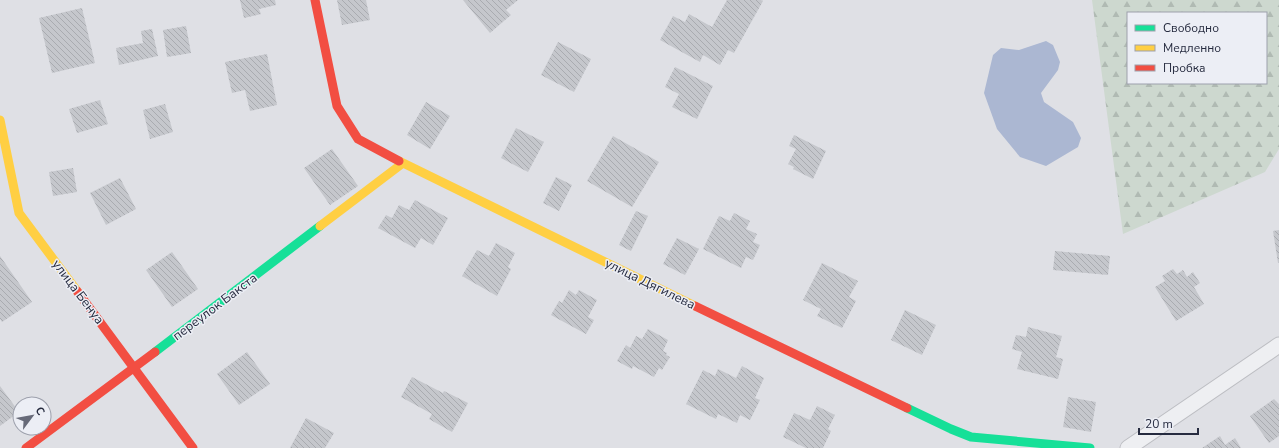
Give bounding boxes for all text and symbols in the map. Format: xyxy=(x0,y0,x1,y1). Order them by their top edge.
legend xyxy=(1127,12,1267,84)
text: Свободно xyxy=(1163,20,1219,36)
text: Медленно xyxy=(1163,40,1221,56)
text: Пробка xyxy=(1163,60,1206,76)
street label: улица Дягилева xyxy=(602,254,698,314)
street label: улица Бенуа xyxy=(48,256,108,328)
street label: переулок Бакста xyxy=(169,269,261,345)
north arrow xyxy=(12,396,52,436)
text: С xyxy=(32,404,49,419)
scale bar xyxy=(1139,410,1198,436)
text: 20 m xyxy=(1145,416,1173,432)

